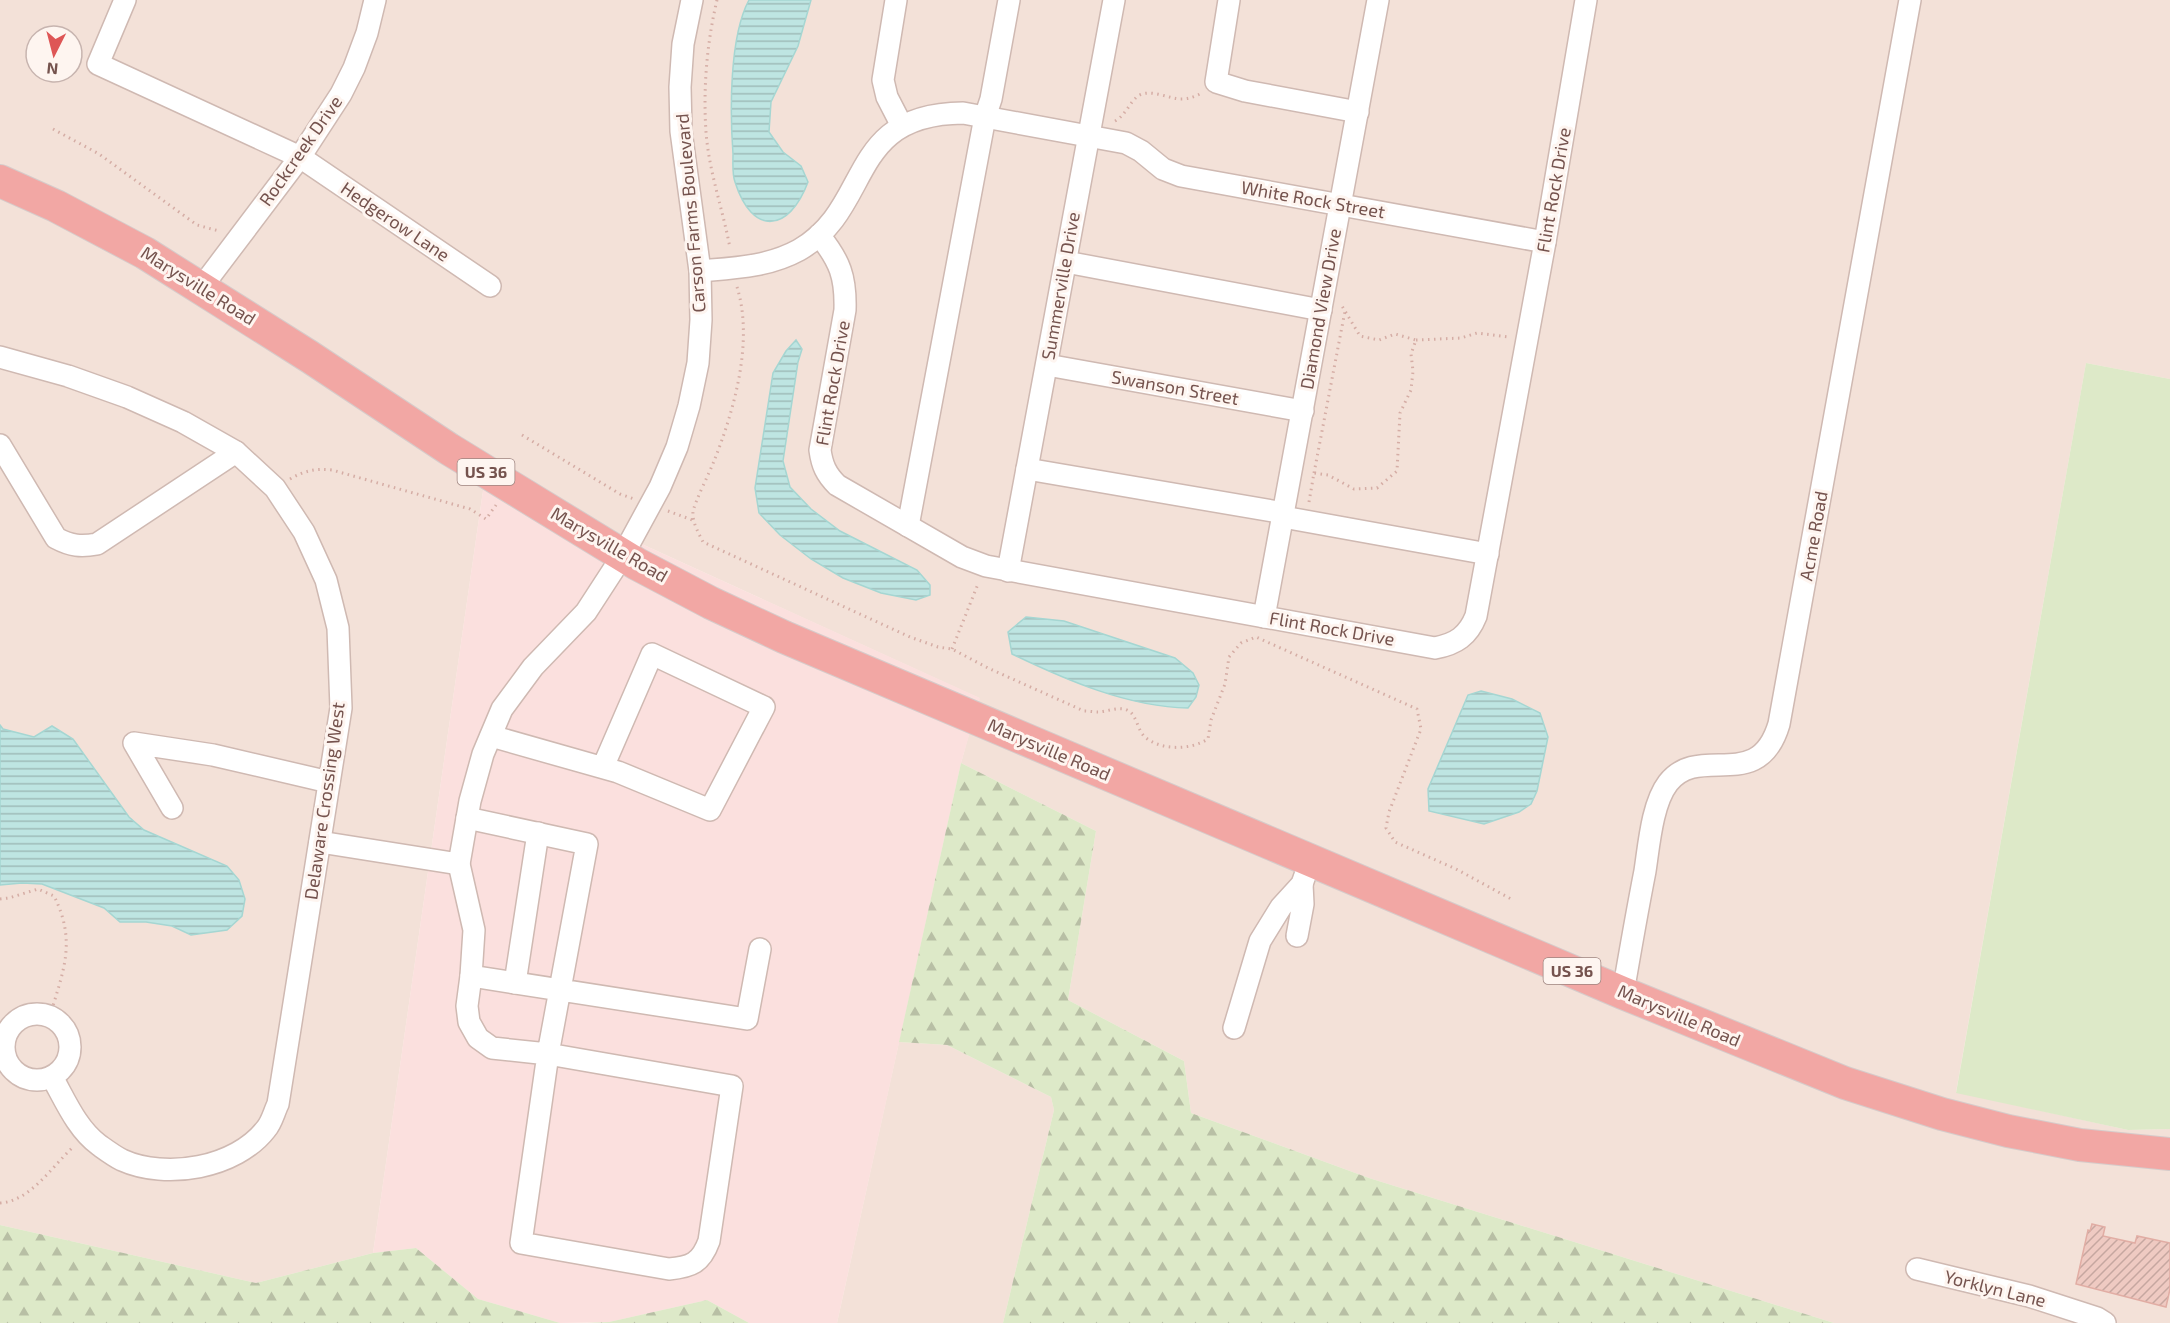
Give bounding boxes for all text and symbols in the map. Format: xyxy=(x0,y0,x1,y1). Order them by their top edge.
north arrow xyxy=(24,24,84,84)
text: N xyxy=(46,59,59,79)
street label: Rockcreek Drive xyxy=(254,91,346,210)
street label: Carson Farms Boulevard xyxy=(670,113,710,314)
street label: Flint Rock Drive xyxy=(1531,126,1575,254)
street label: White Rock Street xyxy=(1240,176,1387,223)
street label: Hedgerow Lane xyxy=(337,177,454,266)
street label: Summerville Drive xyxy=(1036,210,1084,362)
street label: Diamond View Drive xyxy=(1295,227,1345,391)
street label: Marysville Road xyxy=(137,241,260,329)
street label: Flint Rock Drive xyxy=(810,319,854,447)
street label: Swanson Street xyxy=(1110,365,1241,409)
road number: US 36 xyxy=(458,459,514,485)
street label: Acme Road xyxy=(1794,489,1832,582)
street label: Marysville Road xyxy=(547,502,672,586)
street label: Flint Rock Drive xyxy=(1268,606,1396,650)
street label: Delaware Crossing West xyxy=(299,701,349,901)
street label: Marysville Road xyxy=(985,713,1114,785)
road number: US 36 xyxy=(1544,958,1600,984)
street label: Marysville Road xyxy=(1615,979,1744,1051)
street label: Yorklyn Lane xyxy=(1942,1265,2048,1311)

